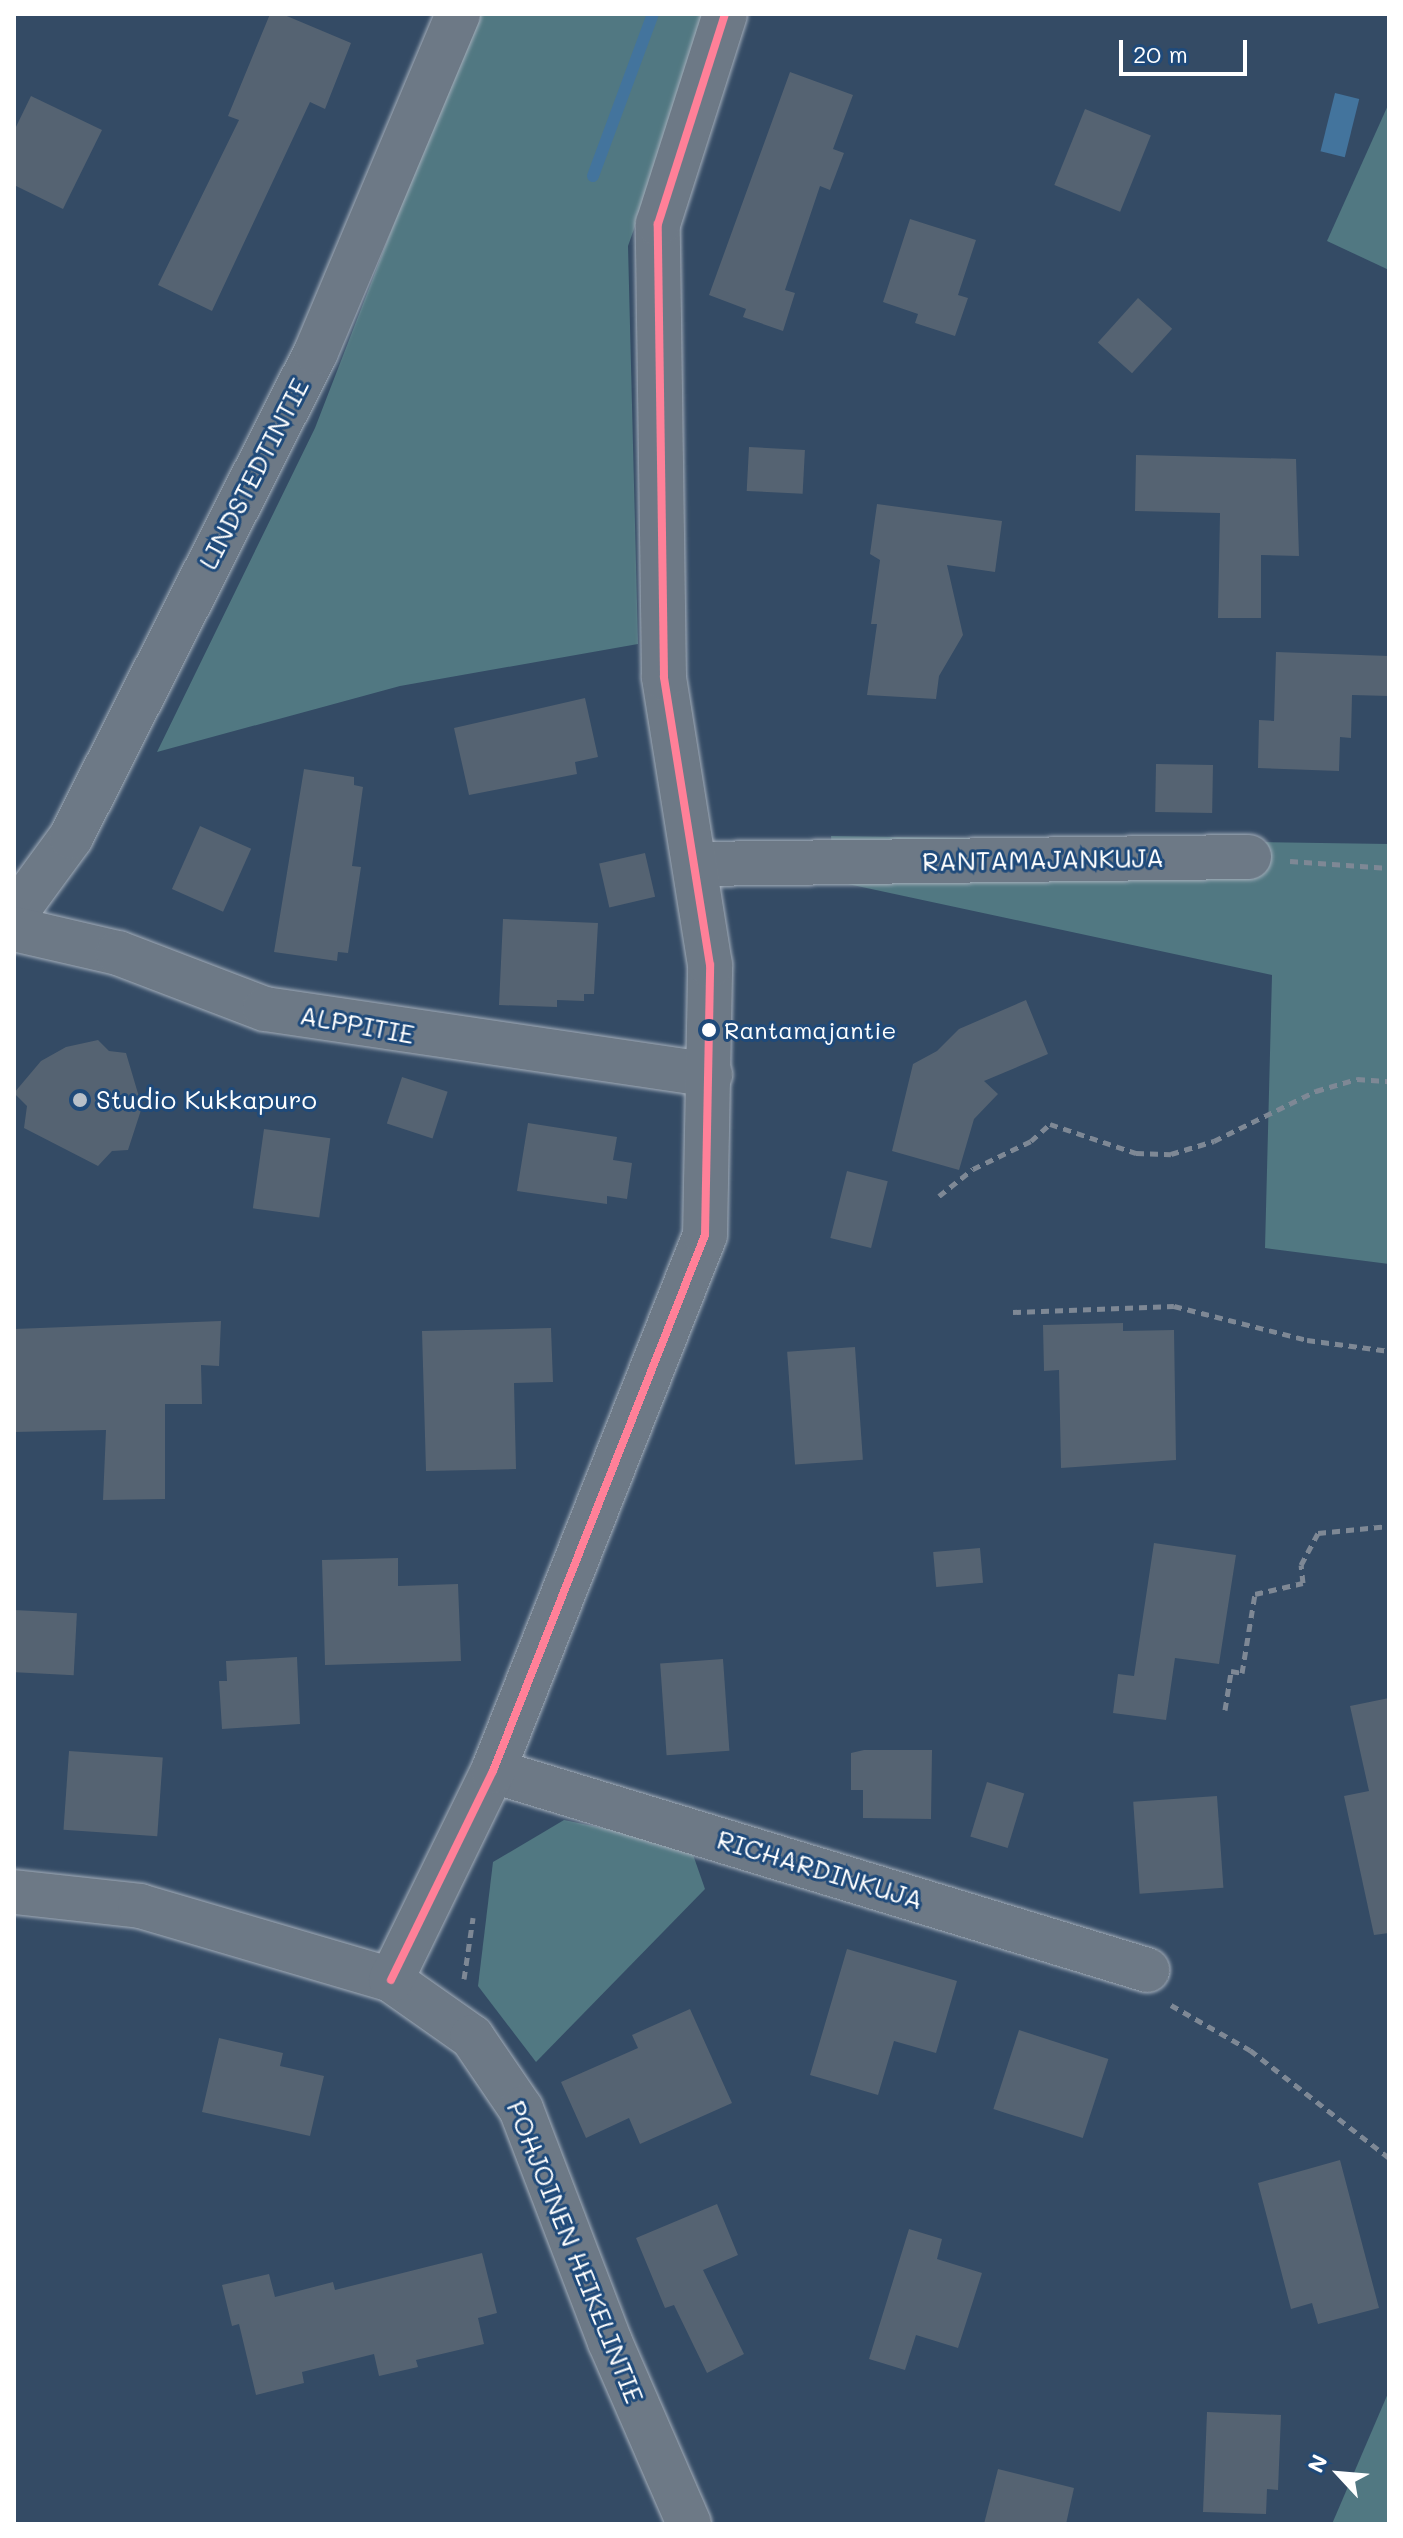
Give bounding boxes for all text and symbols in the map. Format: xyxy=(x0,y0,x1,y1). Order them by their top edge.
scale bar xyxy=(1123,24,1251,74)
text: 20 m xyxy=(1133,38,1188,69)
street label: LINDSTEDTINTIE xyxy=(192,373,316,575)
street label: RANTAMAJANKUJA xyxy=(922,842,1164,878)
street label: ALPPITIE xyxy=(297,1000,417,1050)
place label: Rantamajantie xyxy=(724,1016,896,1044)
marker: Rantamajantie xyxy=(701,1022,717,1038)
place label: Studio Kukkapuro xyxy=(96,1084,317,1116)
marker: Studio Kukkapuro xyxy=(71,1091,89,1109)
street label: RICHARDINKUJA xyxy=(713,1824,927,1916)
street label: POHJOINEN HEIKELINTIE xyxy=(500,2096,650,2408)
north arrow xyxy=(1299,2434,1379,2514)
text: N xyxy=(1300,2449,1334,2477)

